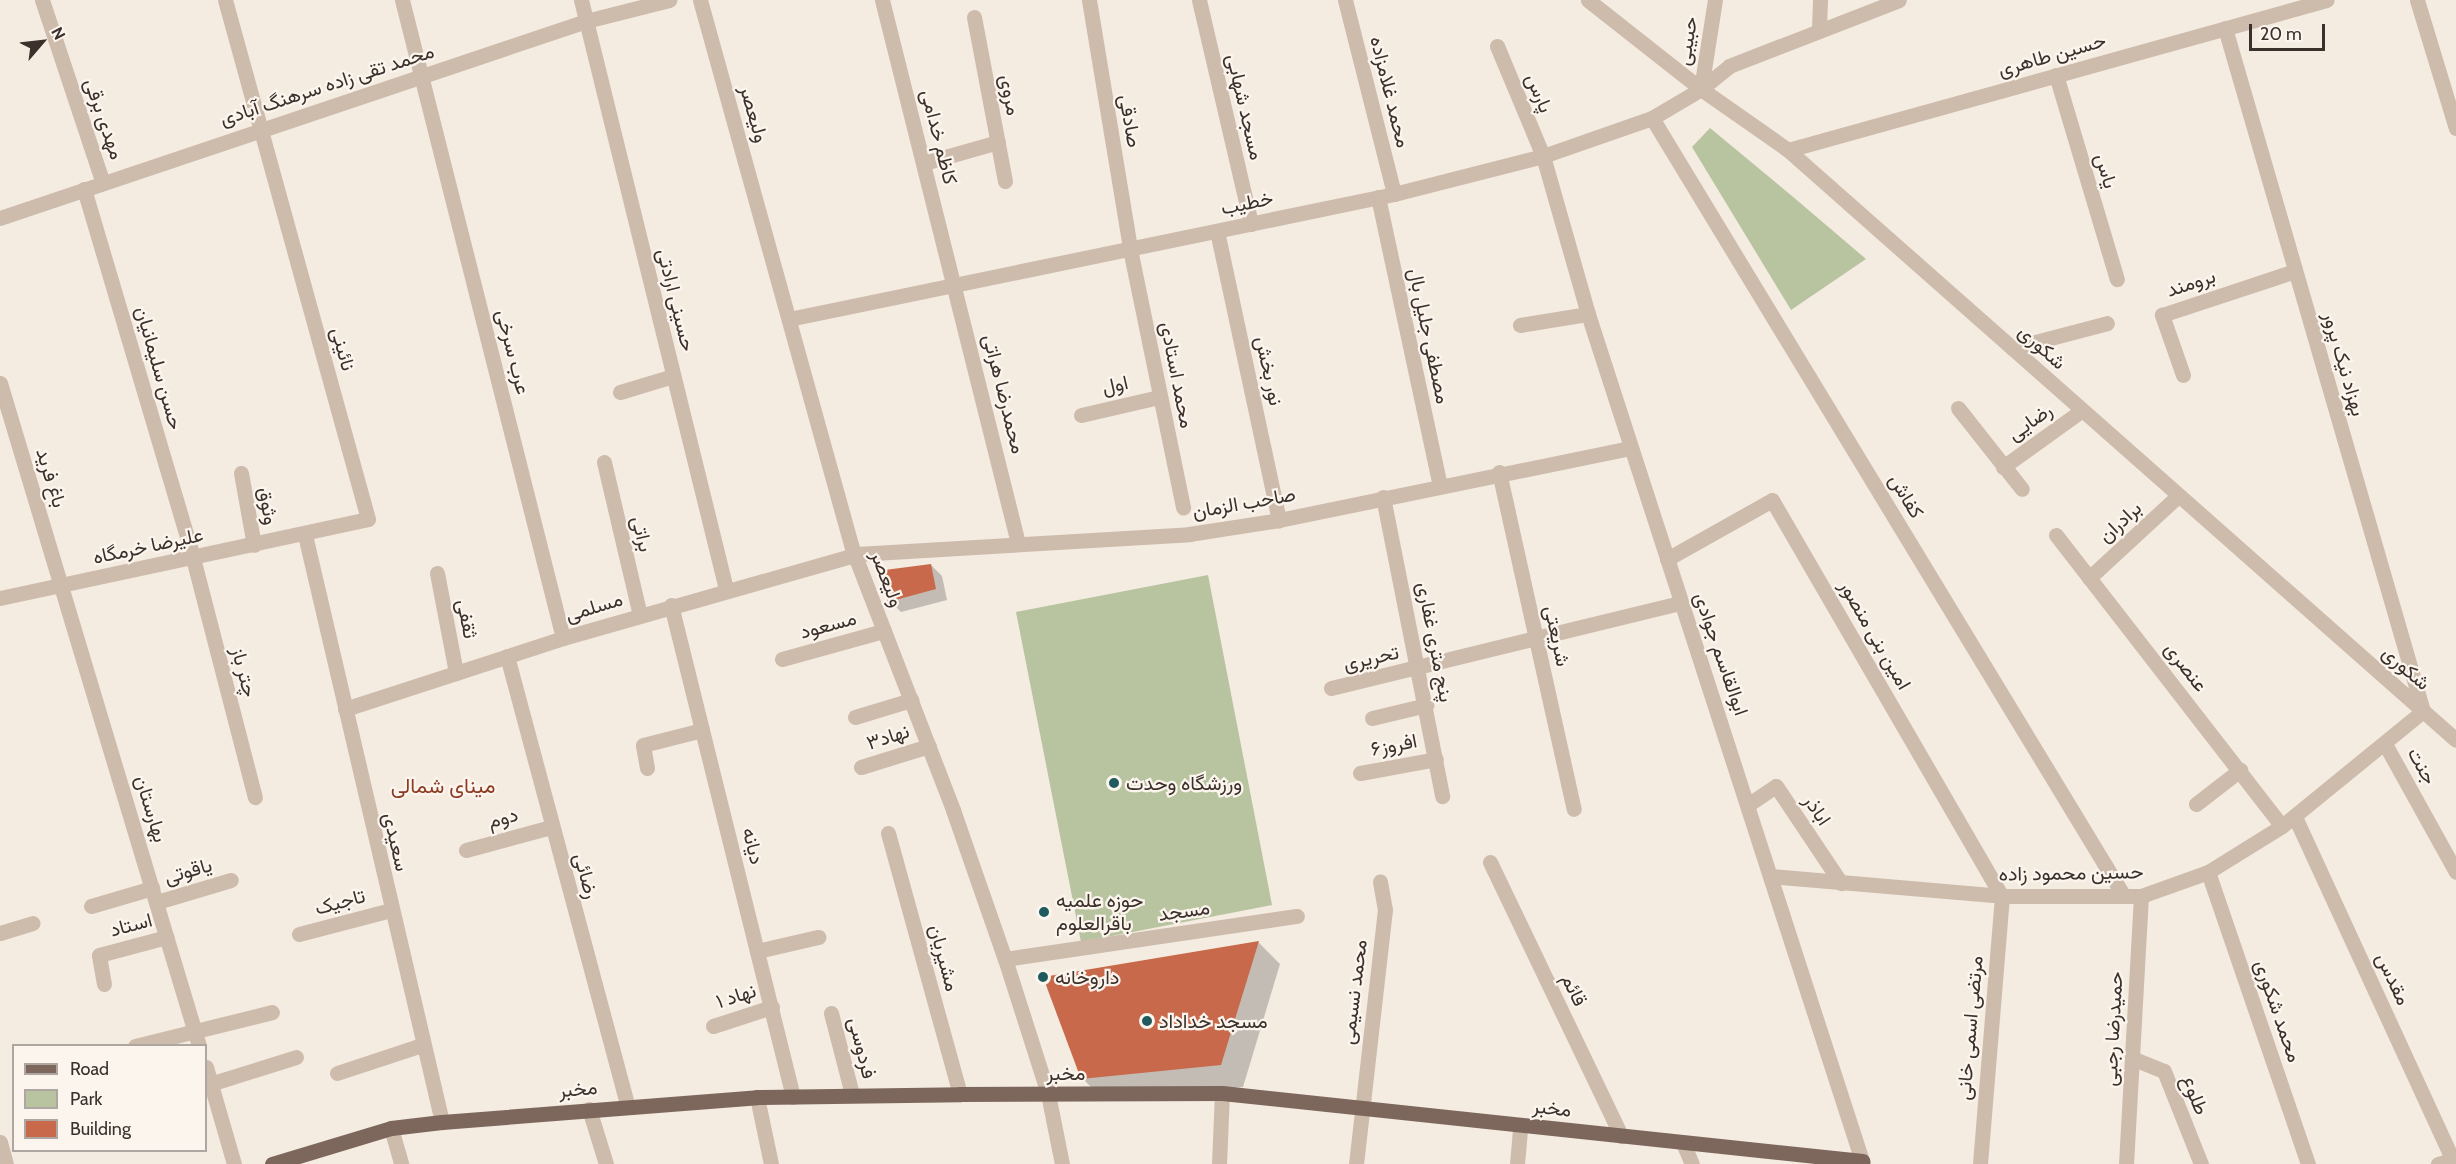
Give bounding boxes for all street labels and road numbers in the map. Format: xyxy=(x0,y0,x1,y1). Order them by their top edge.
street label: حبیبی xyxy=(1671,15,1703,67)
street label: حسین طاهری xyxy=(1995,28,2109,82)
street label: محمد غلامزاده xyxy=(1365,34,1415,150)
street label: محمد تقی زاده سرهنگ آبادی xyxy=(217,39,437,131)
street label: مسجد شهابی xyxy=(1221,52,1269,162)
street label: پارس xyxy=(1520,70,1558,116)
street label: مروی xyxy=(994,73,1026,117)
street label: مهدی برقی xyxy=(79,75,129,163)
street label: ولیعصر xyxy=(734,83,774,145)
street label: کاظم خدامی xyxy=(916,87,962,187)
street label: صادقی xyxy=(1114,92,1146,150)
street label: یاس xyxy=(2089,151,2123,191)
street label: خطیب xyxy=(1219,186,1275,220)
street label: حسینی ارادتی xyxy=(652,246,700,354)
street label: برومند xyxy=(2163,264,2219,302)
street label: مصطفی جلیل بال xyxy=(1403,266,1455,406)
street label: حسن سلیمانیان xyxy=(130,304,188,432)
street label: عرب سرخی xyxy=(491,307,535,397)
street label: بهزاد نیک پرور xyxy=(2318,309,2370,419)
street label: شکوری xyxy=(2013,319,2071,375)
street label: محمد استادی xyxy=(1155,320,1199,430)
street label: نائینی xyxy=(326,325,360,373)
street label: محمدرضا هراتی xyxy=(978,332,1030,456)
street label: نور بخش xyxy=(1250,334,1288,408)
street label: اول xyxy=(1099,370,1131,400)
street label: رضایی xyxy=(2003,398,2057,446)
street label: باغ فرید xyxy=(31,445,71,511)
street label: کفاش xyxy=(1883,469,1929,523)
street label: صاحب الزمان xyxy=(1190,482,1298,524)
street label: وثوق xyxy=(253,485,283,527)
street label: برادران xyxy=(2093,496,2147,548)
street label: براتی xyxy=(626,514,658,554)
street label: علیرضا خرمگاه xyxy=(91,523,205,569)
street label: ولیعصر xyxy=(865,547,909,611)
street label: امین بنی منصور xyxy=(1834,576,1916,694)
street label: پنج متری غفاری xyxy=(1412,580,1458,704)
street label: مسلمی xyxy=(562,587,626,627)
street label: ابوالقاسم جوادی xyxy=(1689,589,1753,719)
street label: ثقفی xyxy=(451,597,483,641)
street label: شریعتی xyxy=(1539,604,1575,668)
street label: مسعود xyxy=(797,606,859,644)
street label: عنصری xyxy=(2159,637,2213,697)
street label: تحریری xyxy=(1341,640,1401,676)
street label: شکوری xyxy=(2377,641,2435,695)
street label: چتر باز xyxy=(226,644,262,700)
street label: نهاد۳ xyxy=(864,719,912,755)
street label: افروز۶ xyxy=(1369,729,1419,761)
street label: جنت xyxy=(2402,743,2442,789)
street label: بهارستان xyxy=(129,773,173,845)
street label: اباذر xyxy=(1798,790,1836,830)
street label: دوم xyxy=(485,802,521,834)
street label: سعیدی xyxy=(378,810,414,874)
street label: دیانه xyxy=(737,825,769,867)
street label: رضائی xyxy=(568,851,604,901)
street label: یاقوتی xyxy=(161,853,215,889)
street label: حسین محمود زاده xyxy=(1998,860,2144,886)
street label: تاجیک xyxy=(312,884,368,920)
street label: مسجد xyxy=(1157,896,1211,926)
street label: استاد xyxy=(107,908,155,942)
street label: مشیریان xyxy=(924,922,964,994)
street label: محمد نسیمی xyxy=(1336,938,1372,1046)
street label: مقدس xyxy=(2371,949,2415,1009)
street label: مرتضی اسمی خانی xyxy=(1952,955,1988,1101)
street label: محمد شکوری xyxy=(2249,957,2307,1065)
street label: قائم xyxy=(1556,970,1592,1010)
street label: حمیدرضا رجبی xyxy=(2098,971,2128,1087)
street label: نهاد ۱ xyxy=(713,978,759,1014)
street label: فردوسی xyxy=(843,1015,881,1081)
street label: مخبر xyxy=(1047,1061,1085,1085)
street label: طلوع xyxy=(2176,1072,2214,1118)
street label: مخبر xyxy=(558,1075,598,1103)
street label: مخبر xyxy=(1531,1094,1573,1122)

